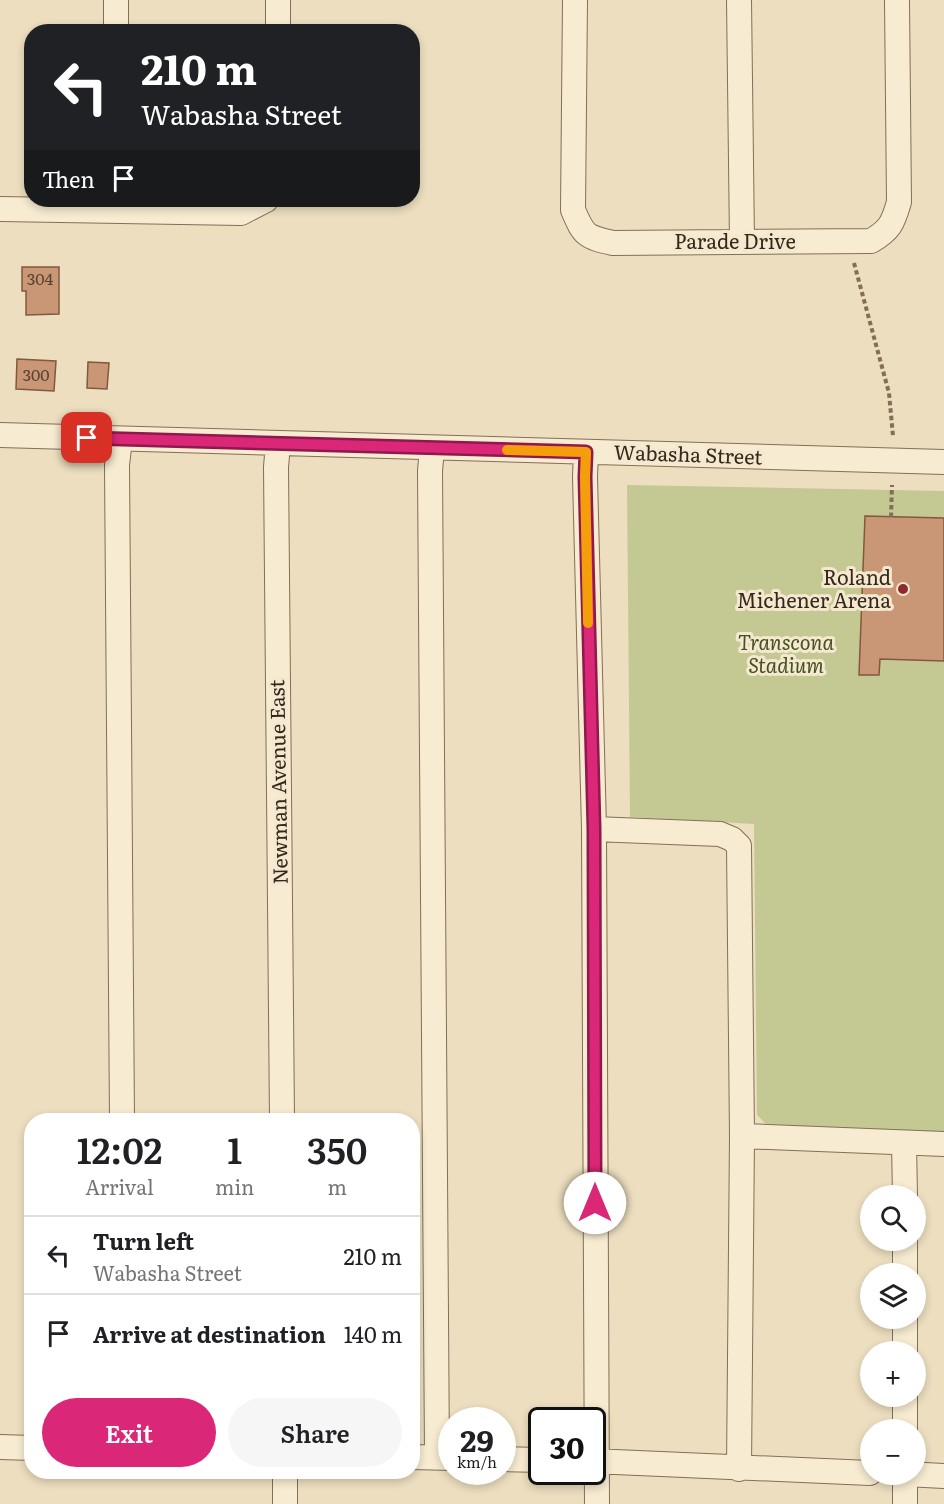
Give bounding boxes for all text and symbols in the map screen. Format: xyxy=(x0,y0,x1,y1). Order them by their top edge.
text: 210 m xyxy=(141,36,257,98)
icon: left xyxy=(42,48,120,126)
text: Wabasha Street xyxy=(141,93,342,133)
text: Then xyxy=(42,162,95,195)
icon: arrive xyxy=(107,162,140,195)
street label: Parade Drive xyxy=(674,225,796,255)
house number: 304 xyxy=(27,266,54,290)
house number: 300 xyxy=(22,362,50,386)
pin xyxy=(61,412,112,463)
icon: arrive xyxy=(70,421,103,454)
street label: Wabasha Street xyxy=(613,435,763,471)
place label: Roland Michener Arena xyxy=(737,561,891,614)
marker: Roland Michener Arena xyxy=(896,582,910,596)
park label: Transcona Stadium xyxy=(738,626,834,679)
street label: Newman Avenue East xyxy=(260,679,294,885)
text: 12:02 xyxy=(77,1122,162,1175)
text: 1 xyxy=(227,1122,242,1175)
text: 350 xyxy=(307,1122,367,1175)
text: Arrival xyxy=(85,1171,154,1201)
text: min xyxy=(215,1171,254,1201)
text: m xyxy=(327,1171,347,1201)
position arrow xyxy=(563,1171,627,1235)
map controls xyxy=(860,1185,926,1485)
button: search xyxy=(860,1185,926,1251)
text: Turn left xyxy=(93,1224,194,1257)
icon: left xyxy=(42,1239,75,1272)
text: 210 m xyxy=(343,1239,402,1272)
text: Wabasha Street xyxy=(93,1257,242,1287)
button: layers xyxy=(860,1263,926,1329)
icon: arrive xyxy=(42,1317,75,1350)
text: Arrive at destination xyxy=(93,1317,326,1350)
text: 140 m xyxy=(344,1317,402,1350)
button: + xyxy=(860,1341,926,1407)
button: Exit xyxy=(42,1398,216,1467)
button: Share xyxy=(228,1398,402,1467)
speed limit sign: 30 xyxy=(528,1407,606,1485)
text: 29 xyxy=(460,1417,494,1461)
button: − xyxy=(860,1419,926,1485)
text: km/h xyxy=(457,1450,497,1473)

